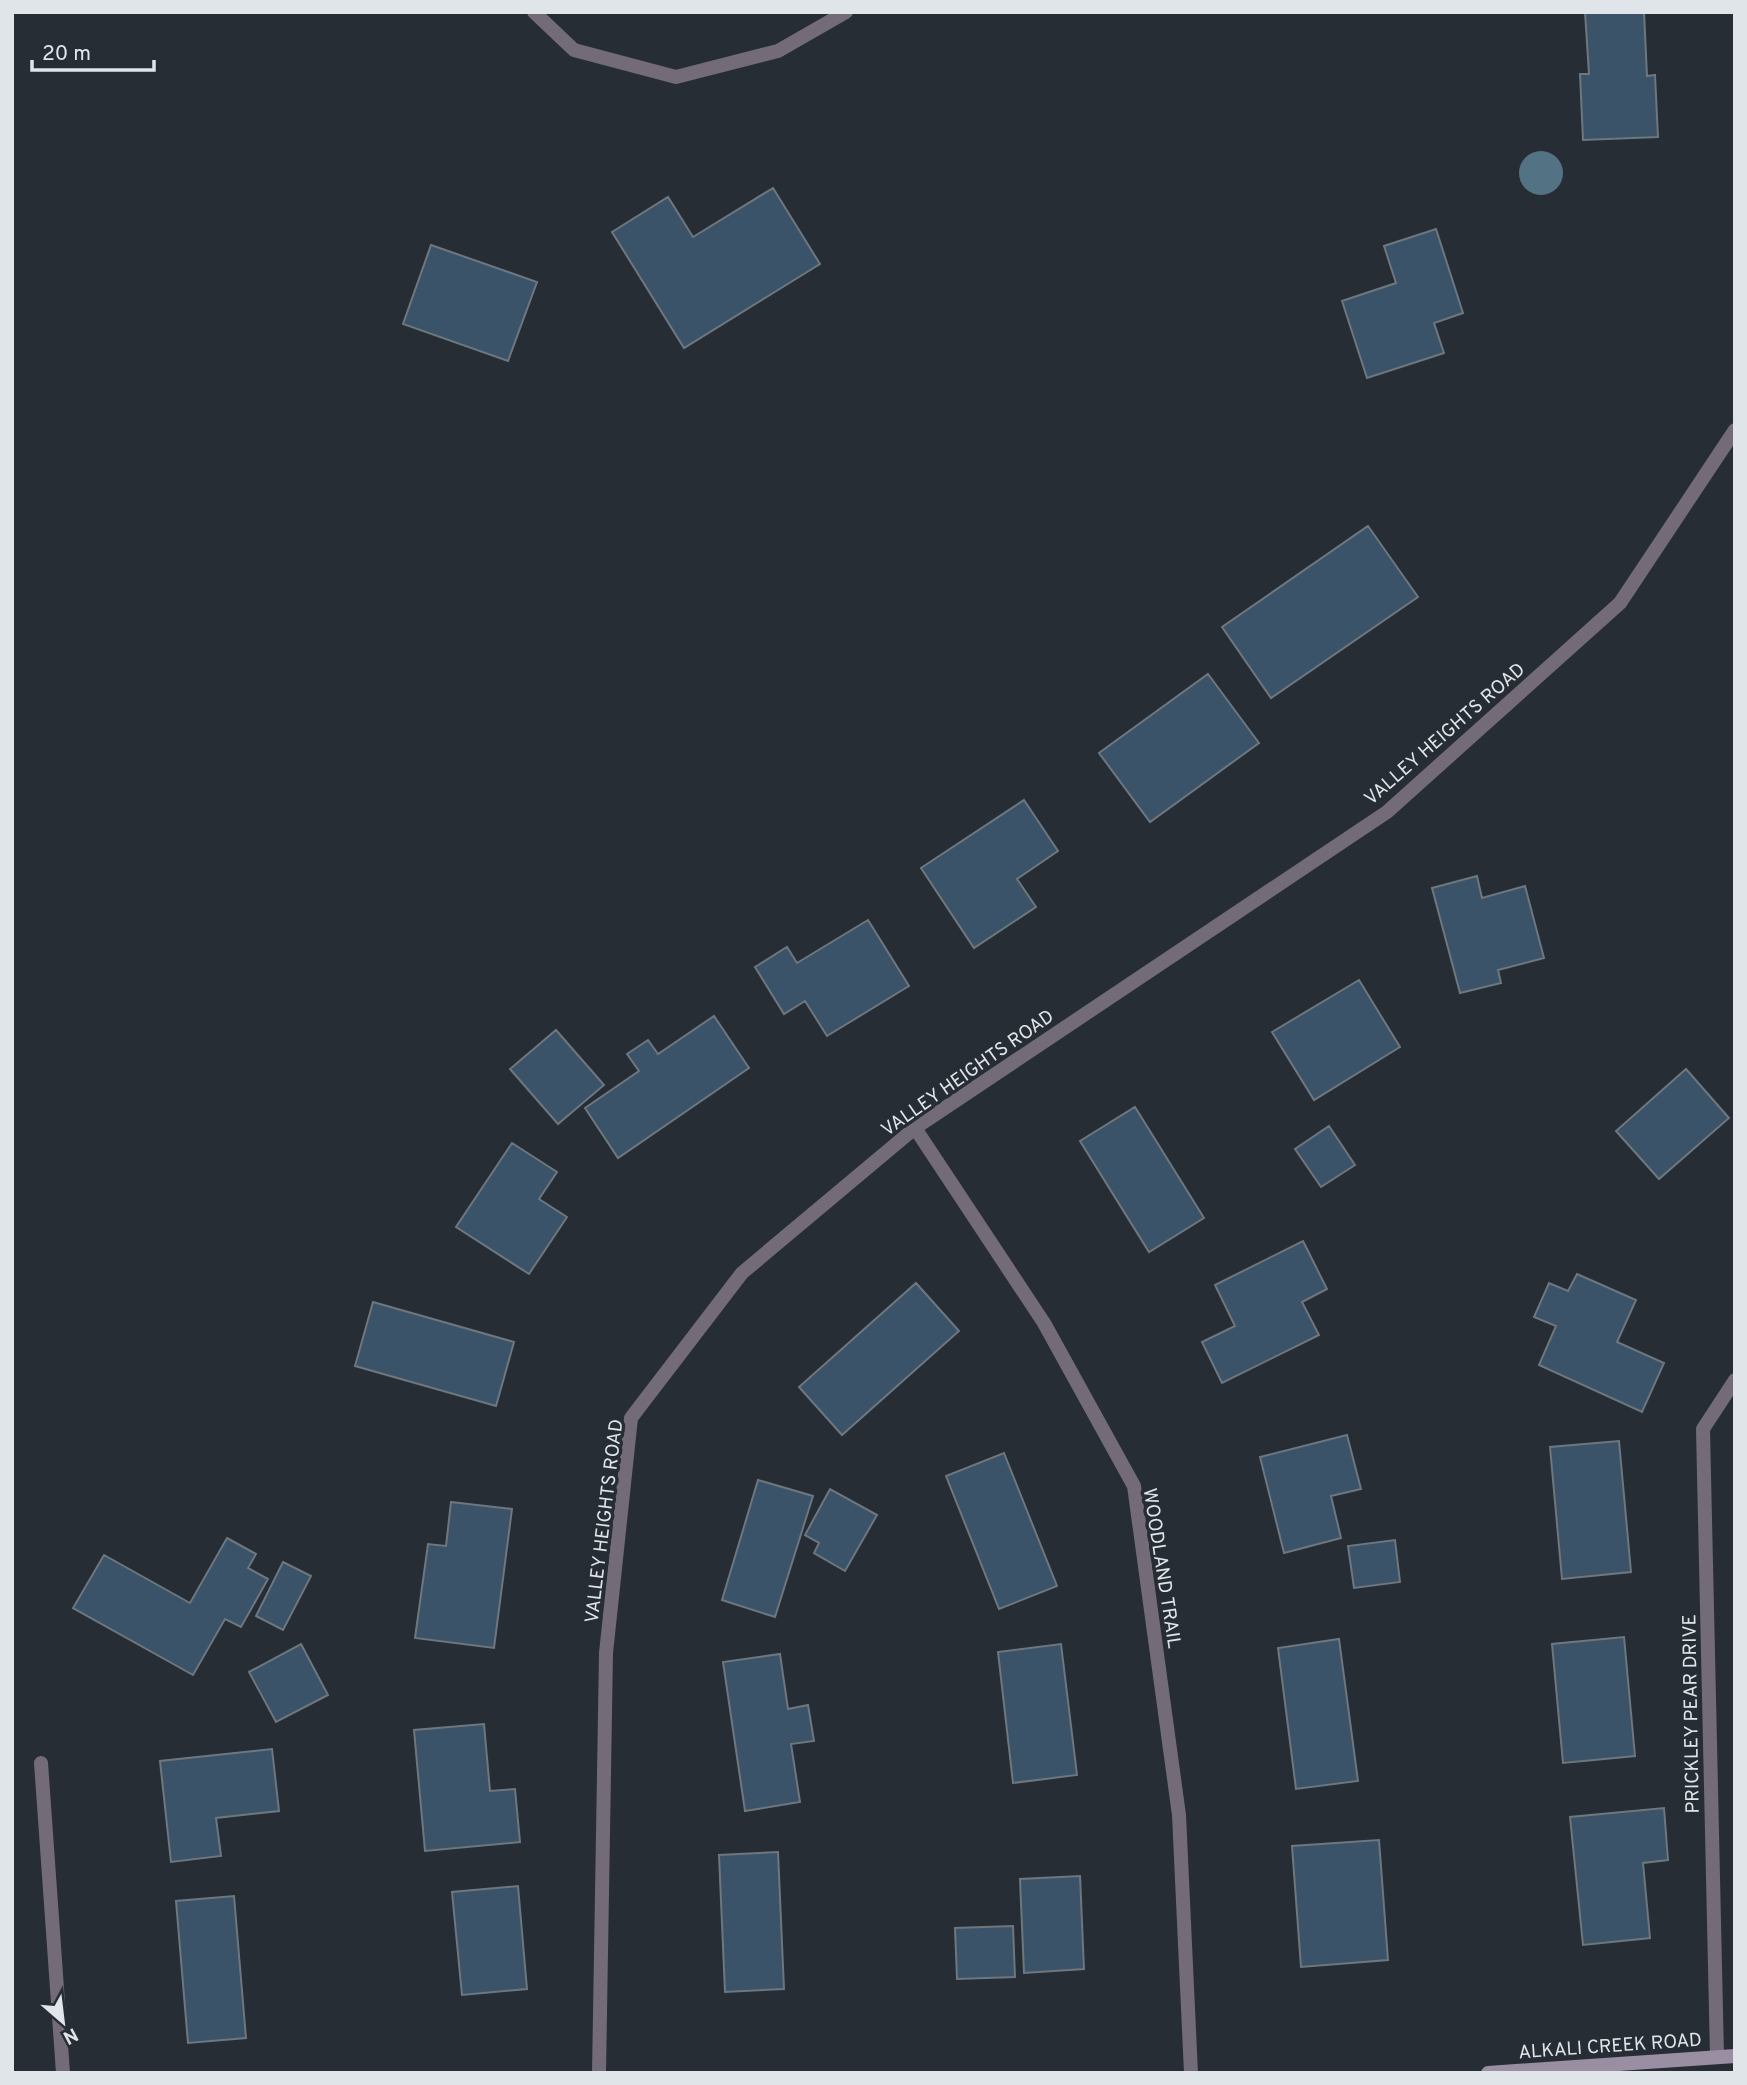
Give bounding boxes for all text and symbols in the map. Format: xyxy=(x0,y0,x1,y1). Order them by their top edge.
scale bar xyxy=(32,28,154,72)
text: 20 m xyxy=(42,41,91,68)
street label: VALLEY HEIGHTS ROAD xyxy=(1360,658,1531,811)
street label: VALLEY HEIGHTS ROAD xyxy=(877,1005,1059,1142)
street label: VALLEY HEIGHTS ROAD xyxy=(581,1418,629,1625)
street label: WOODLAND TRAIL xyxy=(1137,1487,1186,1650)
street label: PRICKLEY PEAR DRIVE xyxy=(1678,1614,1706,1814)
north arrow xyxy=(28,1987,98,2057)
text: N xyxy=(58,2021,82,2049)
street label: ALKALI CREEK ROAD xyxy=(1518,2029,1703,2065)

